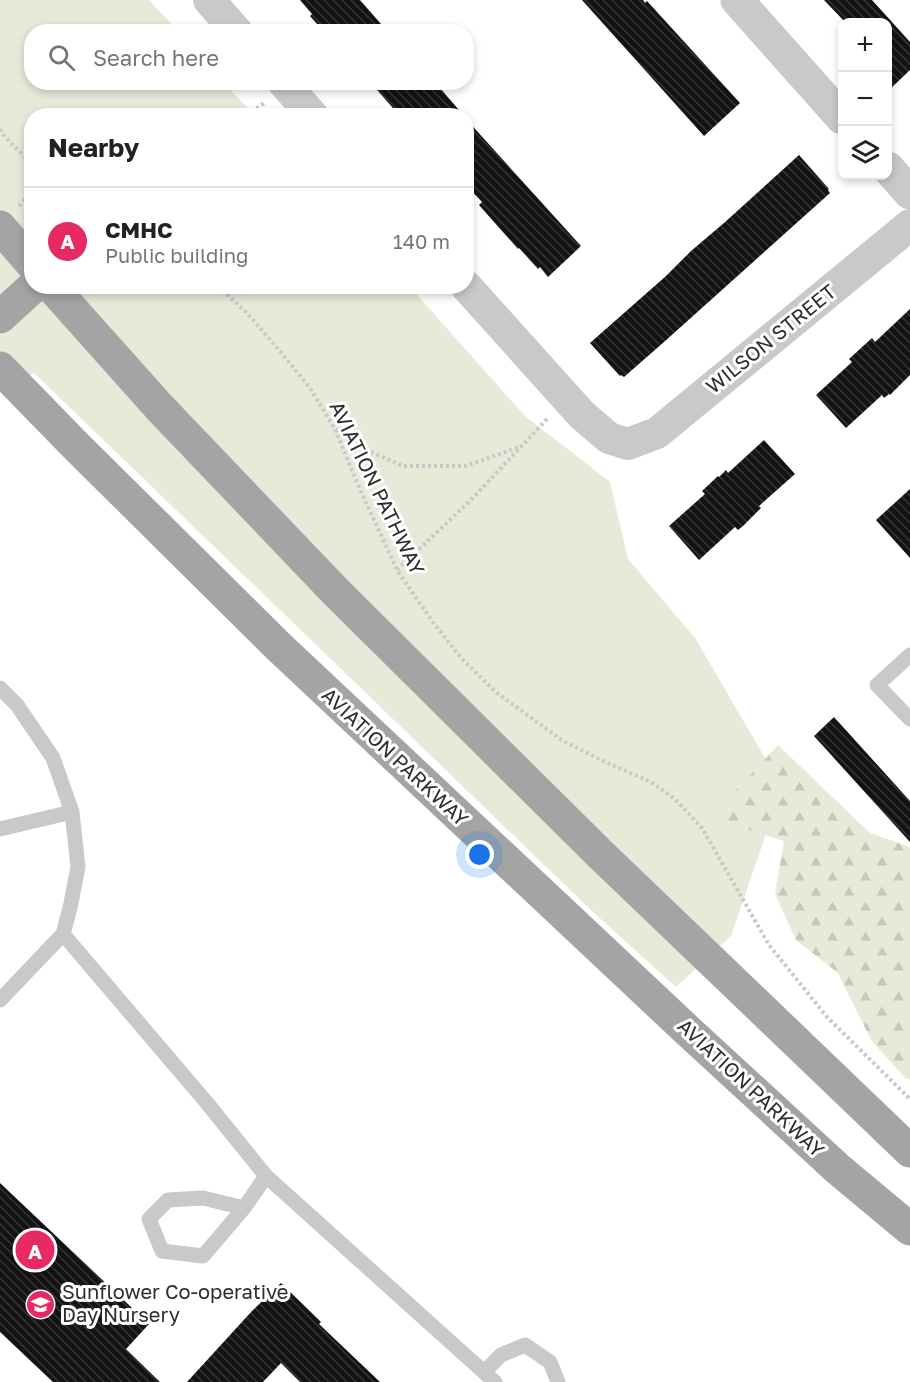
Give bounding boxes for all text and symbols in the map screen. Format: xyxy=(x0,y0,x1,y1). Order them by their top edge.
map controls xyxy=(838,18,892,180)
button: + xyxy=(838,18,892,72)
search box xyxy=(24,24,474,90)
icon: search xyxy=(45,41,78,74)
text: Search here xyxy=(93,44,219,71)
button: − xyxy=(838,72,892,126)
button: layers xyxy=(838,126,892,180)
text: Nearby xyxy=(48,132,139,163)
text: CMHC xyxy=(105,216,173,243)
text: A xyxy=(60,229,75,253)
text: 140 m xyxy=(393,229,450,253)
text: Public building xyxy=(105,243,248,267)
street label: WILSON STREET xyxy=(701,279,840,398)
street label: AVIATION PATHWAY xyxy=(325,397,430,578)
street label: AVIATION PARKWAY xyxy=(317,682,474,830)
your location xyxy=(465,840,494,869)
street label: AVIATION PARKWAY xyxy=(673,1013,830,1161)
pin: A xyxy=(15,1228,54,1272)
place label: Sunflower Co-operative Day Nursery xyxy=(62,1279,288,1326)
school or university icon: Sunflower Co-operative Day Nursery xyxy=(25,1288,57,1320)

